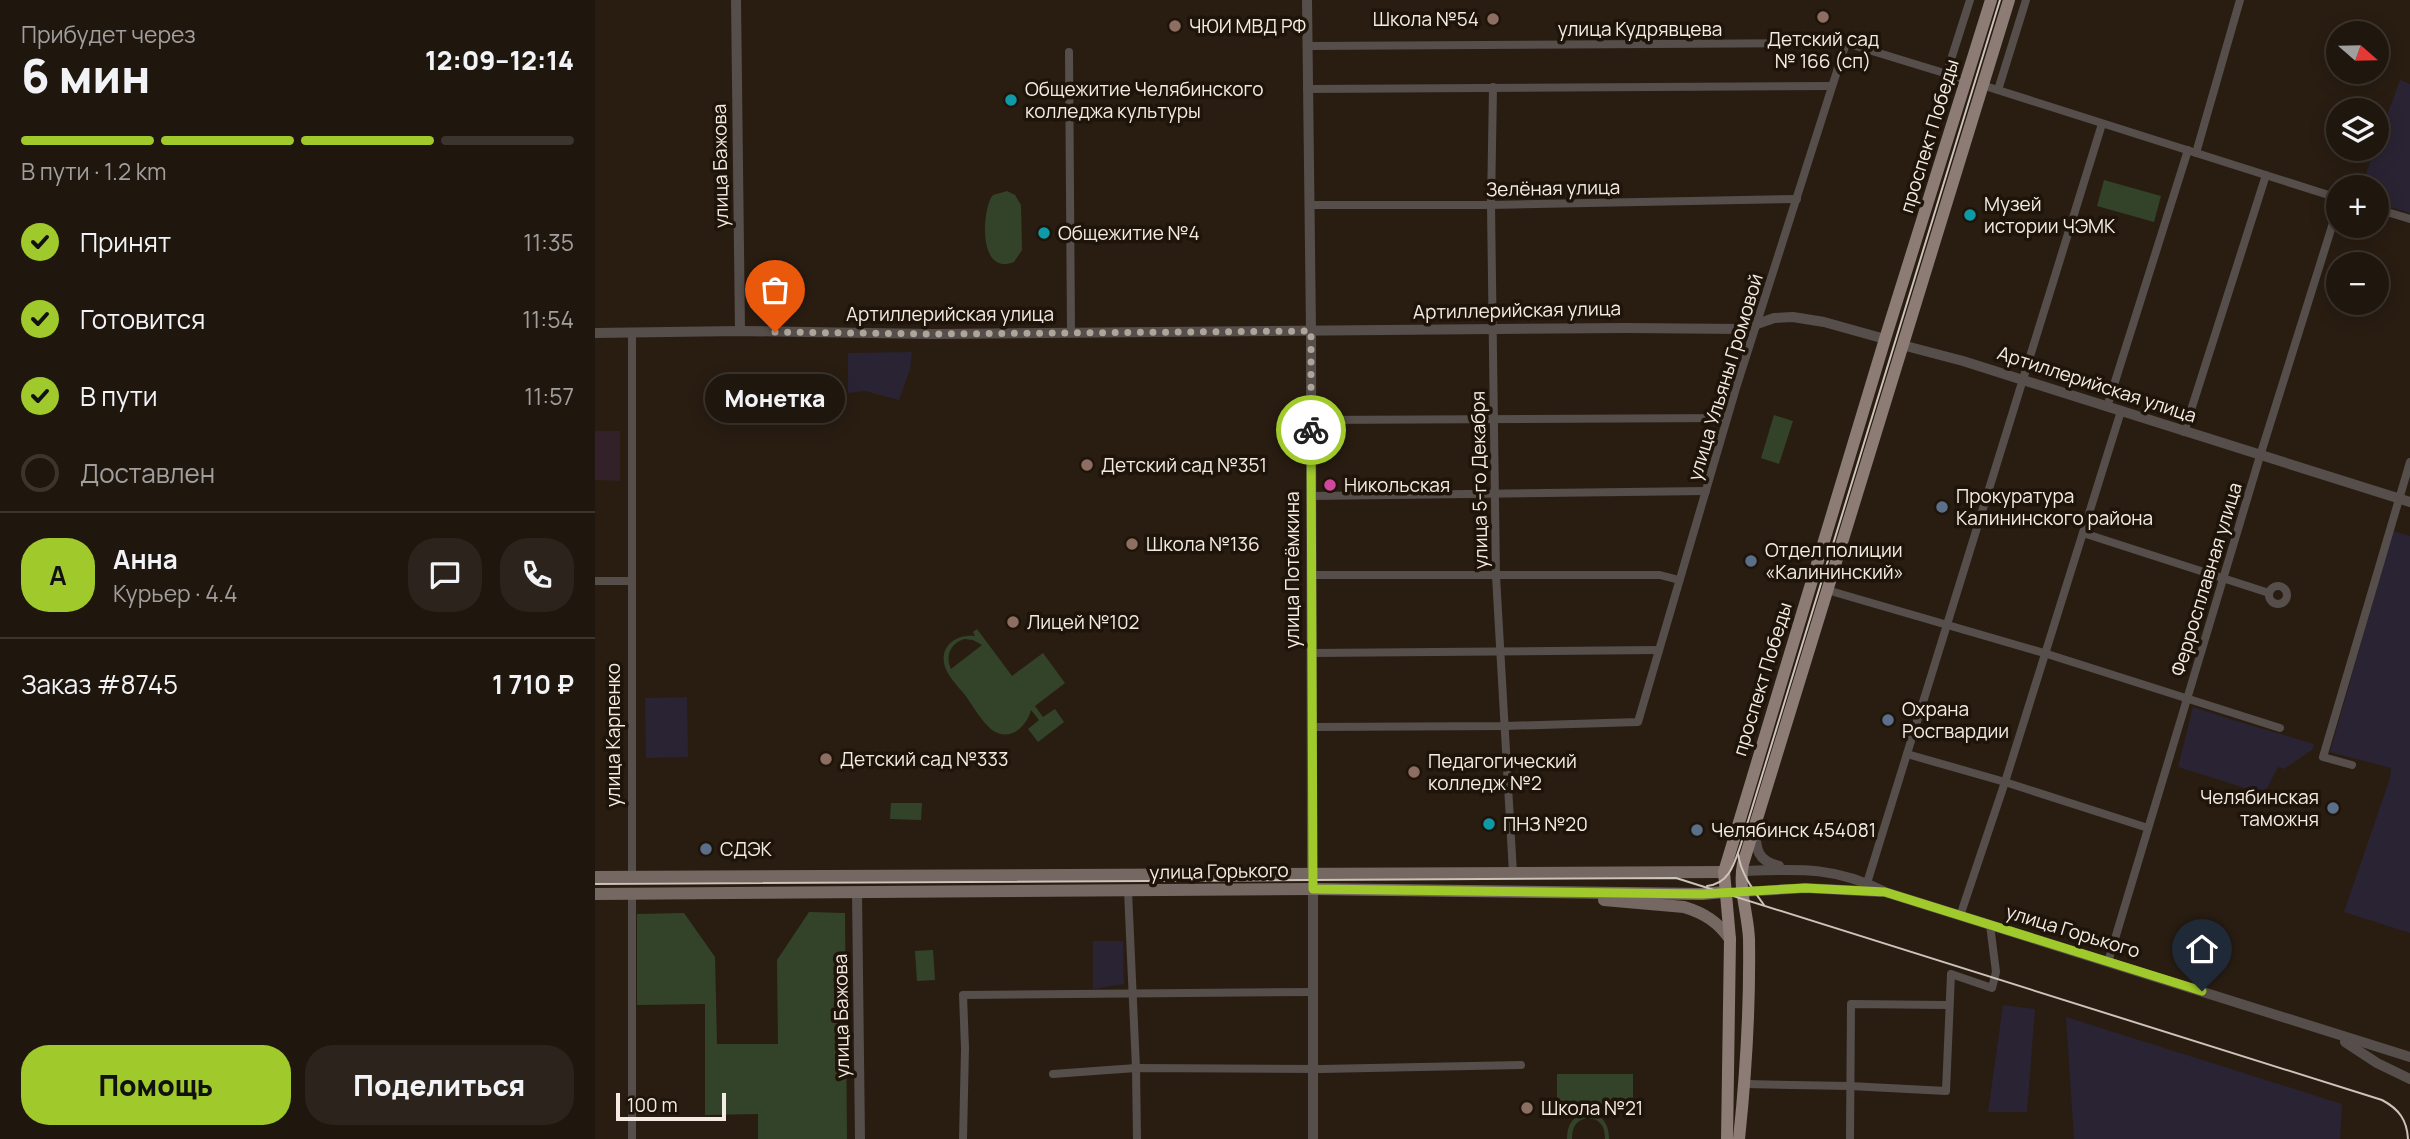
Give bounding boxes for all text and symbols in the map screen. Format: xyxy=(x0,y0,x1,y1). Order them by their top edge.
place label: Школа №54 xyxy=(1373,6,1479,32)
marker: Детский сад № 166 (сп) xyxy=(1815,9,1831,25)
marker: Школа №54 xyxy=(1485,11,1501,27)
place label: ЧЮИ МВД РФ xyxy=(1189,13,1306,39)
street label: улица Кудрявцева xyxy=(1558,16,1722,42)
text: Прибудет через xyxy=(21,18,196,50)
marker: ЧЮИ МВД РФ xyxy=(1167,18,1183,34)
north arrow xyxy=(2326,21,2389,84)
map controls xyxy=(2326,21,2389,315)
place label: Детский сад № 166 (сп) xyxy=(1767,26,1879,74)
text: 12:09–12:14 xyxy=(425,42,574,78)
text: 6 мин xyxy=(21,44,150,107)
street label: проспект Победы xyxy=(1893,56,1965,216)
place label: Общежитие Челябинского колледжа культуры xyxy=(1025,76,1263,124)
marker: Общежитие Челябинского колледжа культуры xyxy=(1003,92,1019,108)
button: layers xyxy=(2326,98,2389,161)
street label: улица Бажова xyxy=(706,104,734,228)
text: В пути · 1.2 km xyxy=(21,155,167,187)
street label: Зелёная улица xyxy=(1486,174,1620,202)
button: + xyxy=(2326,175,2389,238)
place label: Музей истории ЧЭМК xyxy=(1984,191,2116,239)
marker: Музей истории ЧЭМК xyxy=(1962,207,1978,223)
place label: Общежитие №4 xyxy=(1058,220,1200,246)
icon: check xyxy=(21,223,59,261)
text: Принят xyxy=(80,224,171,260)
marker: Общежитие №4 xyxy=(1036,225,1052,241)
text: 11:35 xyxy=(523,226,574,258)
button: − xyxy=(2326,252,2389,315)
pin xyxy=(745,260,805,332)
street label: улица Ульяны Громовой xyxy=(1681,270,1769,484)
icon: bag xyxy=(756,271,794,309)
street label: Артиллерийская улица xyxy=(1413,295,1621,325)
icon: check xyxy=(21,300,59,338)
text: Готовится xyxy=(80,301,205,337)
street label: Артиллерийская улица xyxy=(846,301,1054,327)
text: 11:54 xyxy=(522,303,574,335)
street label: Артиллерийская улица xyxy=(1994,339,2200,429)
callout: Монетка xyxy=(705,374,845,423)
icon: check xyxy=(21,377,59,415)
text: В пути xyxy=(80,378,158,414)
text: 11:57 xyxy=(524,380,574,412)
text: Монетка xyxy=(725,382,825,414)
street label: улица 5-го Декабря xyxy=(1464,391,1494,569)
courier xyxy=(1276,395,1346,465)
icon: bike xyxy=(1292,411,1330,449)
place label: Детский сад №351 xyxy=(1101,452,1267,478)
text: Доставлен xyxy=(80,455,215,491)
marker: Детский сад №351 xyxy=(1079,457,1095,473)
place label: Никольская xyxy=(1344,472,1450,498)
marker: Никольская xyxy=(1322,477,1338,493)
street label: Ферросплавная улица xyxy=(2164,479,2248,679)
place label: Прокуратура Калининского района xyxy=(1956,483,2153,531)
street label: улица Потёмкина xyxy=(1279,491,1305,649)
marker: Прокуратура Калининского района xyxy=(1934,499,1950,515)
place label: Школа №136 xyxy=(1146,531,1260,557)
marker: Школа №136 xyxy=(1124,536,1140,552)
place label: Отдел полиции «Калининский» xyxy=(1765,537,1904,585)
button: chat xyxy=(408,538,482,612)
button: phone xyxy=(500,538,574,612)
text: Анна xyxy=(113,541,178,577)
marker: Отдел полиции «Калининский» xyxy=(1743,553,1759,569)
text: А xyxy=(49,557,67,593)
text: Курьер · 4.4 xyxy=(113,577,238,609)
street label: проспект Победы xyxy=(1726,599,1798,759)
place label: Лицей №102 xyxy=(1027,609,1139,635)
marker: Лицей №102 xyxy=(1005,614,1021,630)
street label: улица Карпенко xyxy=(600,663,626,807)
text: Заказ #8745 xyxy=(21,666,178,702)
text: 1 710 ₽ xyxy=(492,666,574,702)
place label: Охрана Росгвардии xyxy=(1902,696,2009,744)
marker: Охрана Росгвардии xyxy=(1880,712,1896,728)
place label: Детский сад №333 xyxy=(840,746,1009,772)
place label: Педагогический колледж №2 xyxy=(1428,748,1577,796)
marker: Детский сад №333 xyxy=(818,751,834,767)
marker: Педагогический колледж №2 xyxy=(1406,764,1422,780)
place label: Челябинская таможня xyxy=(2200,784,2319,832)
marker: Челябинская таможня xyxy=(2325,800,2341,816)
place label: ПНЗ №20 xyxy=(1503,811,1588,837)
marker: ПНЗ №20 xyxy=(1481,816,1497,832)
place label: Челябинск 454081 xyxy=(1711,817,1876,843)
marker: Челябинск 454081 xyxy=(1689,822,1705,838)
place label: СДЭК xyxy=(720,836,773,862)
marker: СДЭК xyxy=(698,841,714,857)
street label: улица Горького xyxy=(1149,857,1289,885)
street label: улица Горького xyxy=(2003,898,2143,964)
pin xyxy=(2172,919,2232,991)
icon: home xyxy=(2183,930,2221,968)
street label: улица Бажова xyxy=(827,954,855,1078)
button: Помощь xyxy=(21,1045,291,1125)
button: Поделиться xyxy=(305,1045,574,1125)
scale bar xyxy=(616,1090,726,1122)
text: 100 m xyxy=(627,1092,678,1118)
place label: Школа №21 xyxy=(1541,1095,1643,1121)
marker: Школа №21 xyxy=(1519,1100,1535,1116)

